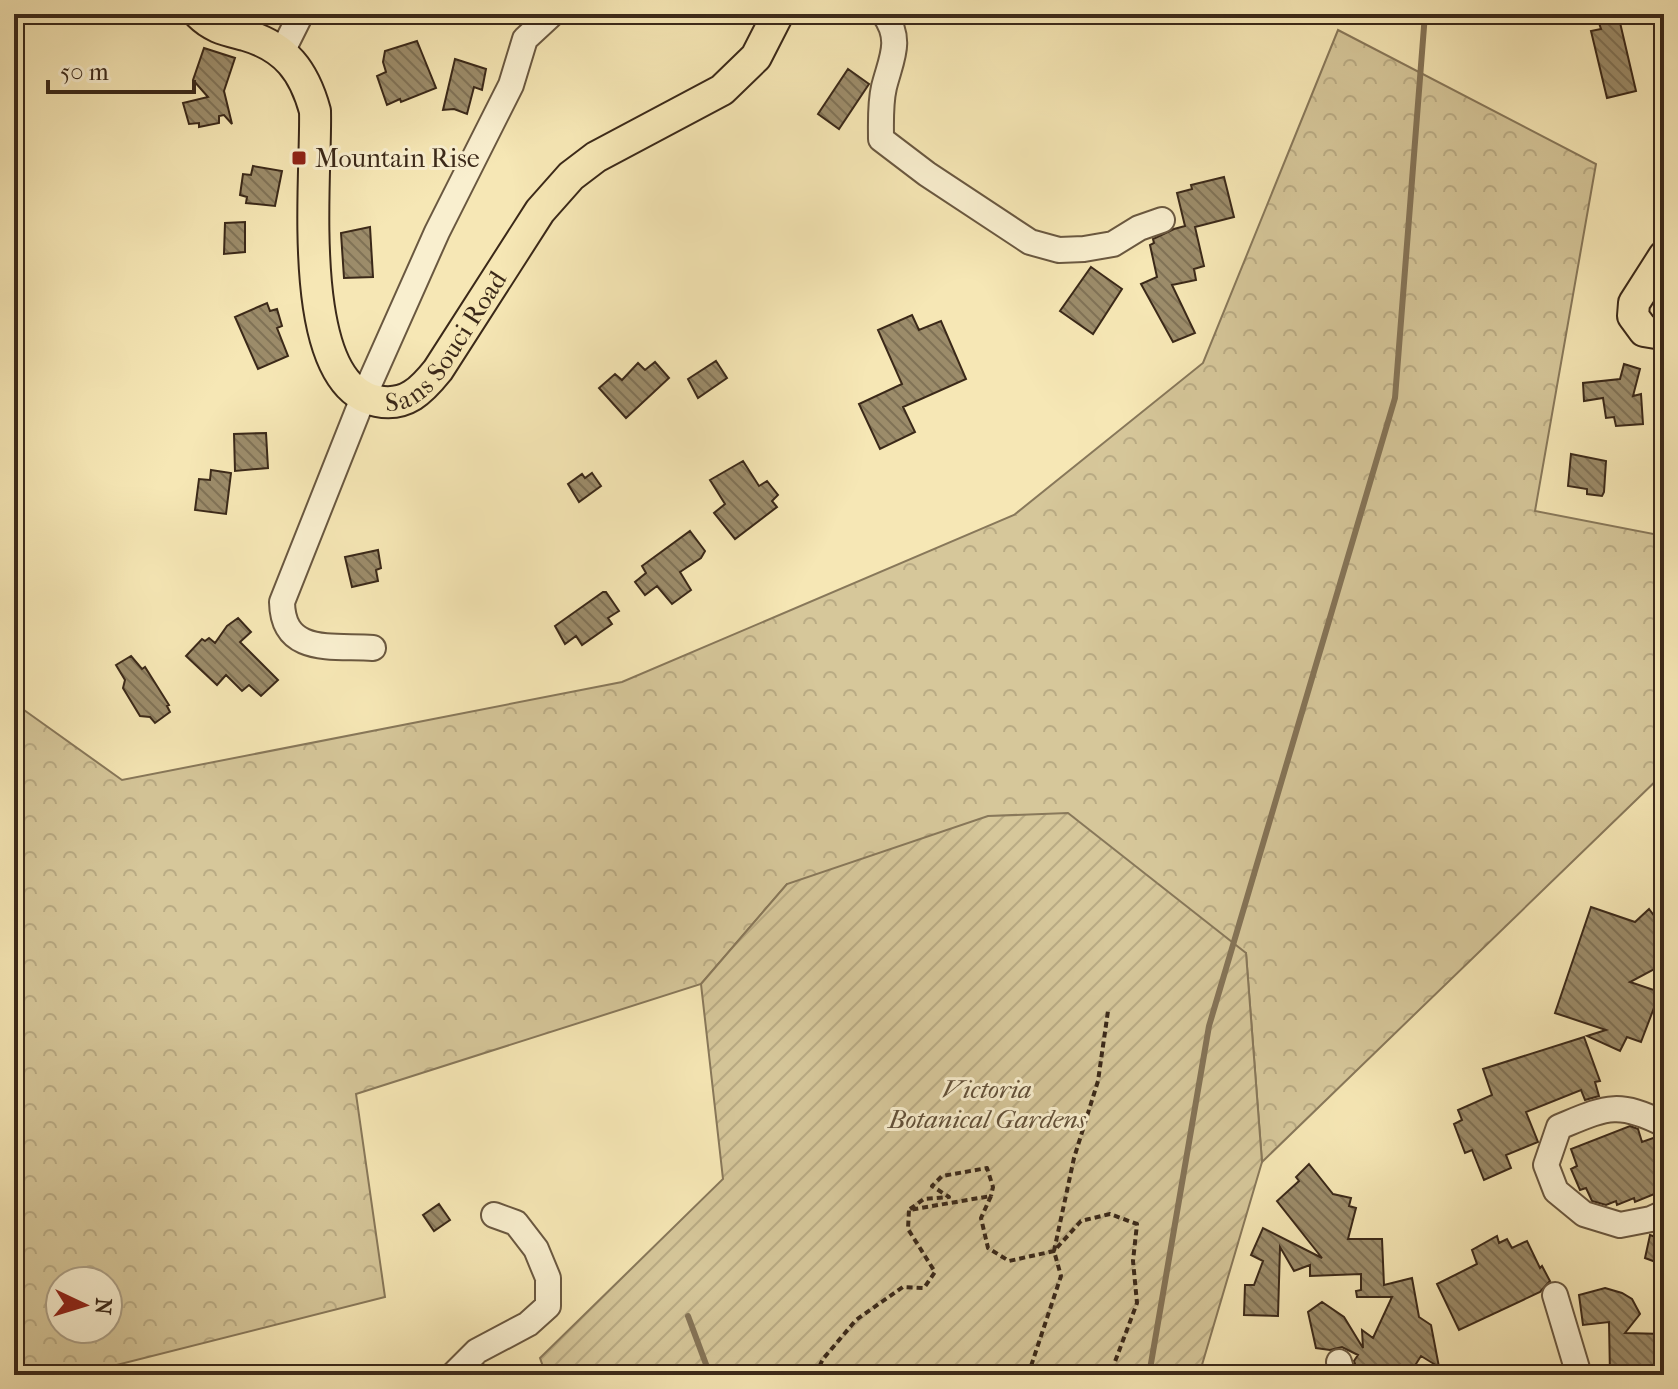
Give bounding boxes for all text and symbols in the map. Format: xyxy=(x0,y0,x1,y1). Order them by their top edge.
scale bar xyxy=(48,44,194,94)
text: 50 m xyxy=(60,58,109,86)
place label: Mountain Rise xyxy=(315,143,480,174)
marker: Mountain Rise xyxy=(290,149,308,167)
street label: Sans Souci Road xyxy=(384,264,513,418)
park label: Victoria Botanical Gardens xyxy=(886,1074,1087,1135)
north arrow xyxy=(44,1265,124,1345)
text: N xyxy=(89,1297,117,1316)

